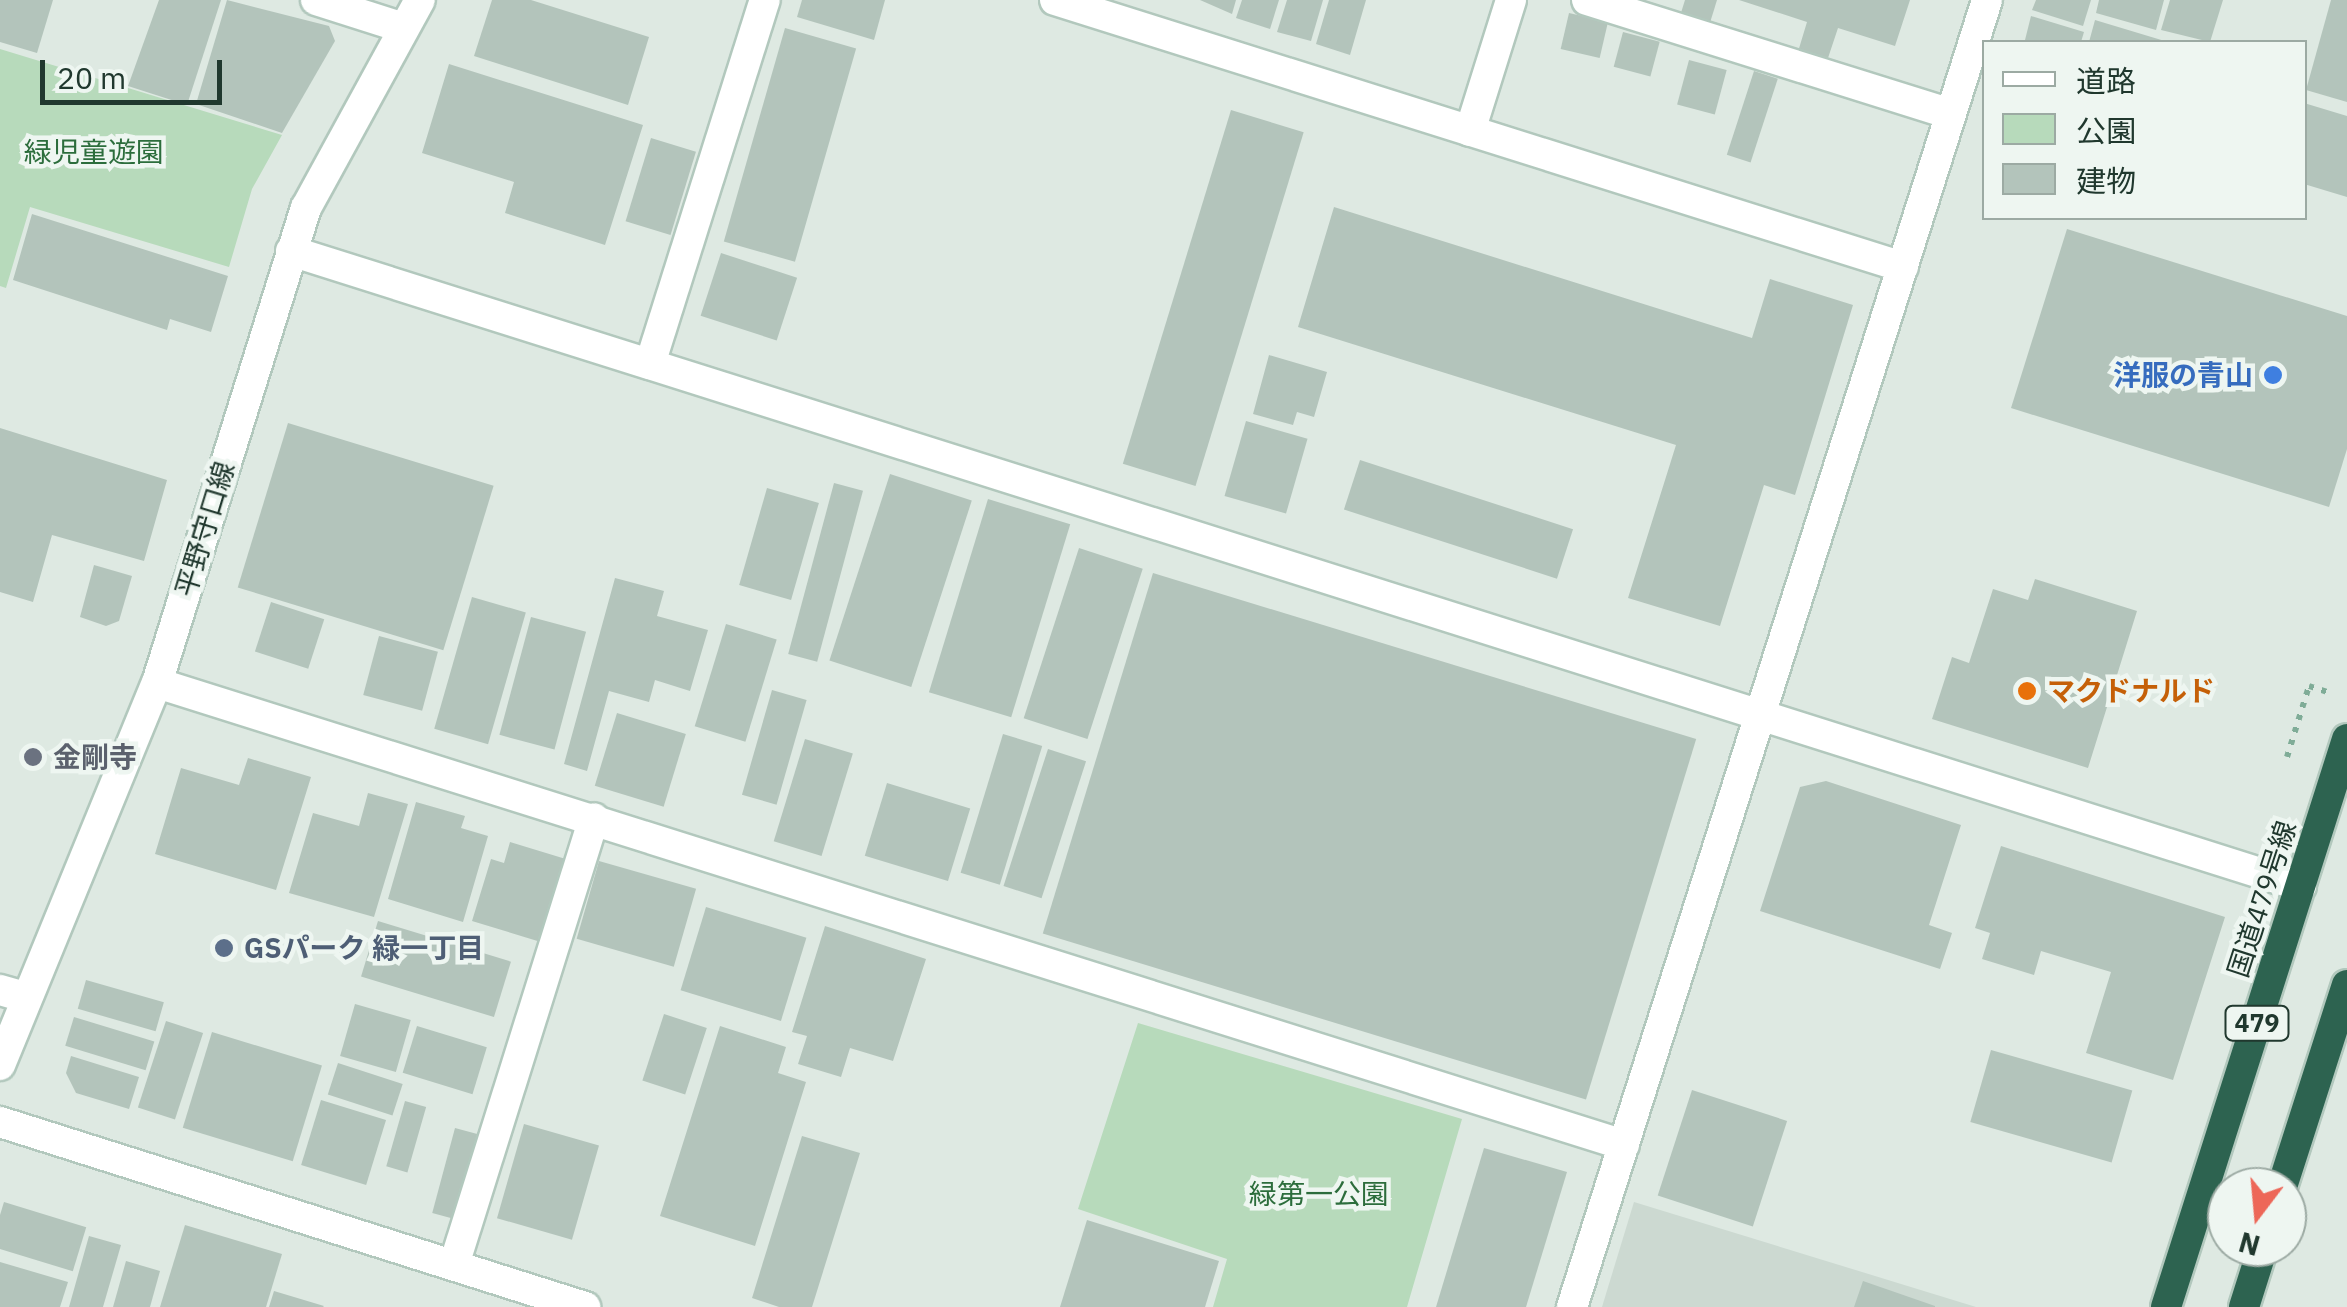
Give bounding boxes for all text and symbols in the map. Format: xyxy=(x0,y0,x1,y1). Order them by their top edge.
scale bar xyxy=(45,40,228,102)
legend xyxy=(1982,40,2307,220)
text: 20 m xyxy=(57,58,126,97)
text: 道路 xyxy=(2076,61,2136,100)
text: 公園 xyxy=(2076,111,2136,150)
park label: 緑児童遊園 xyxy=(24,135,164,169)
text: 建物 xyxy=(2076,161,2136,200)
place label: 洋服の青山 xyxy=(2113,358,2253,392)
marker: 洋服の青山 xyxy=(2262,364,2284,386)
street label: 平野守口線 xyxy=(168,457,242,601)
place label: マクドナルド xyxy=(2047,674,2215,708)
marker: マクドナルド xyxy=(2016,680,2038,702)
place label: 金剛寺 xyxy=(53,740,137,774)
marker: 金剛寺 xyxy=(22,746,44,768)
street label: 国道479号線 xyxy=(2221,817,2303,981)
place label: GSパーク 緑一丁目 xyxy=(244,931,484,965)
marker: GSパーク 緑一丁目 xyxy=(213,937,235,959)
road number: 479 xyxy=(2224,1003,2290,1043)
north arrow xyxy=(2207,1167,2307,1267)
park label: 緑第一公園 xyxy=(1249,1177,1389,1211)
text: N xyxy=(2234,1224,2264,1265)

